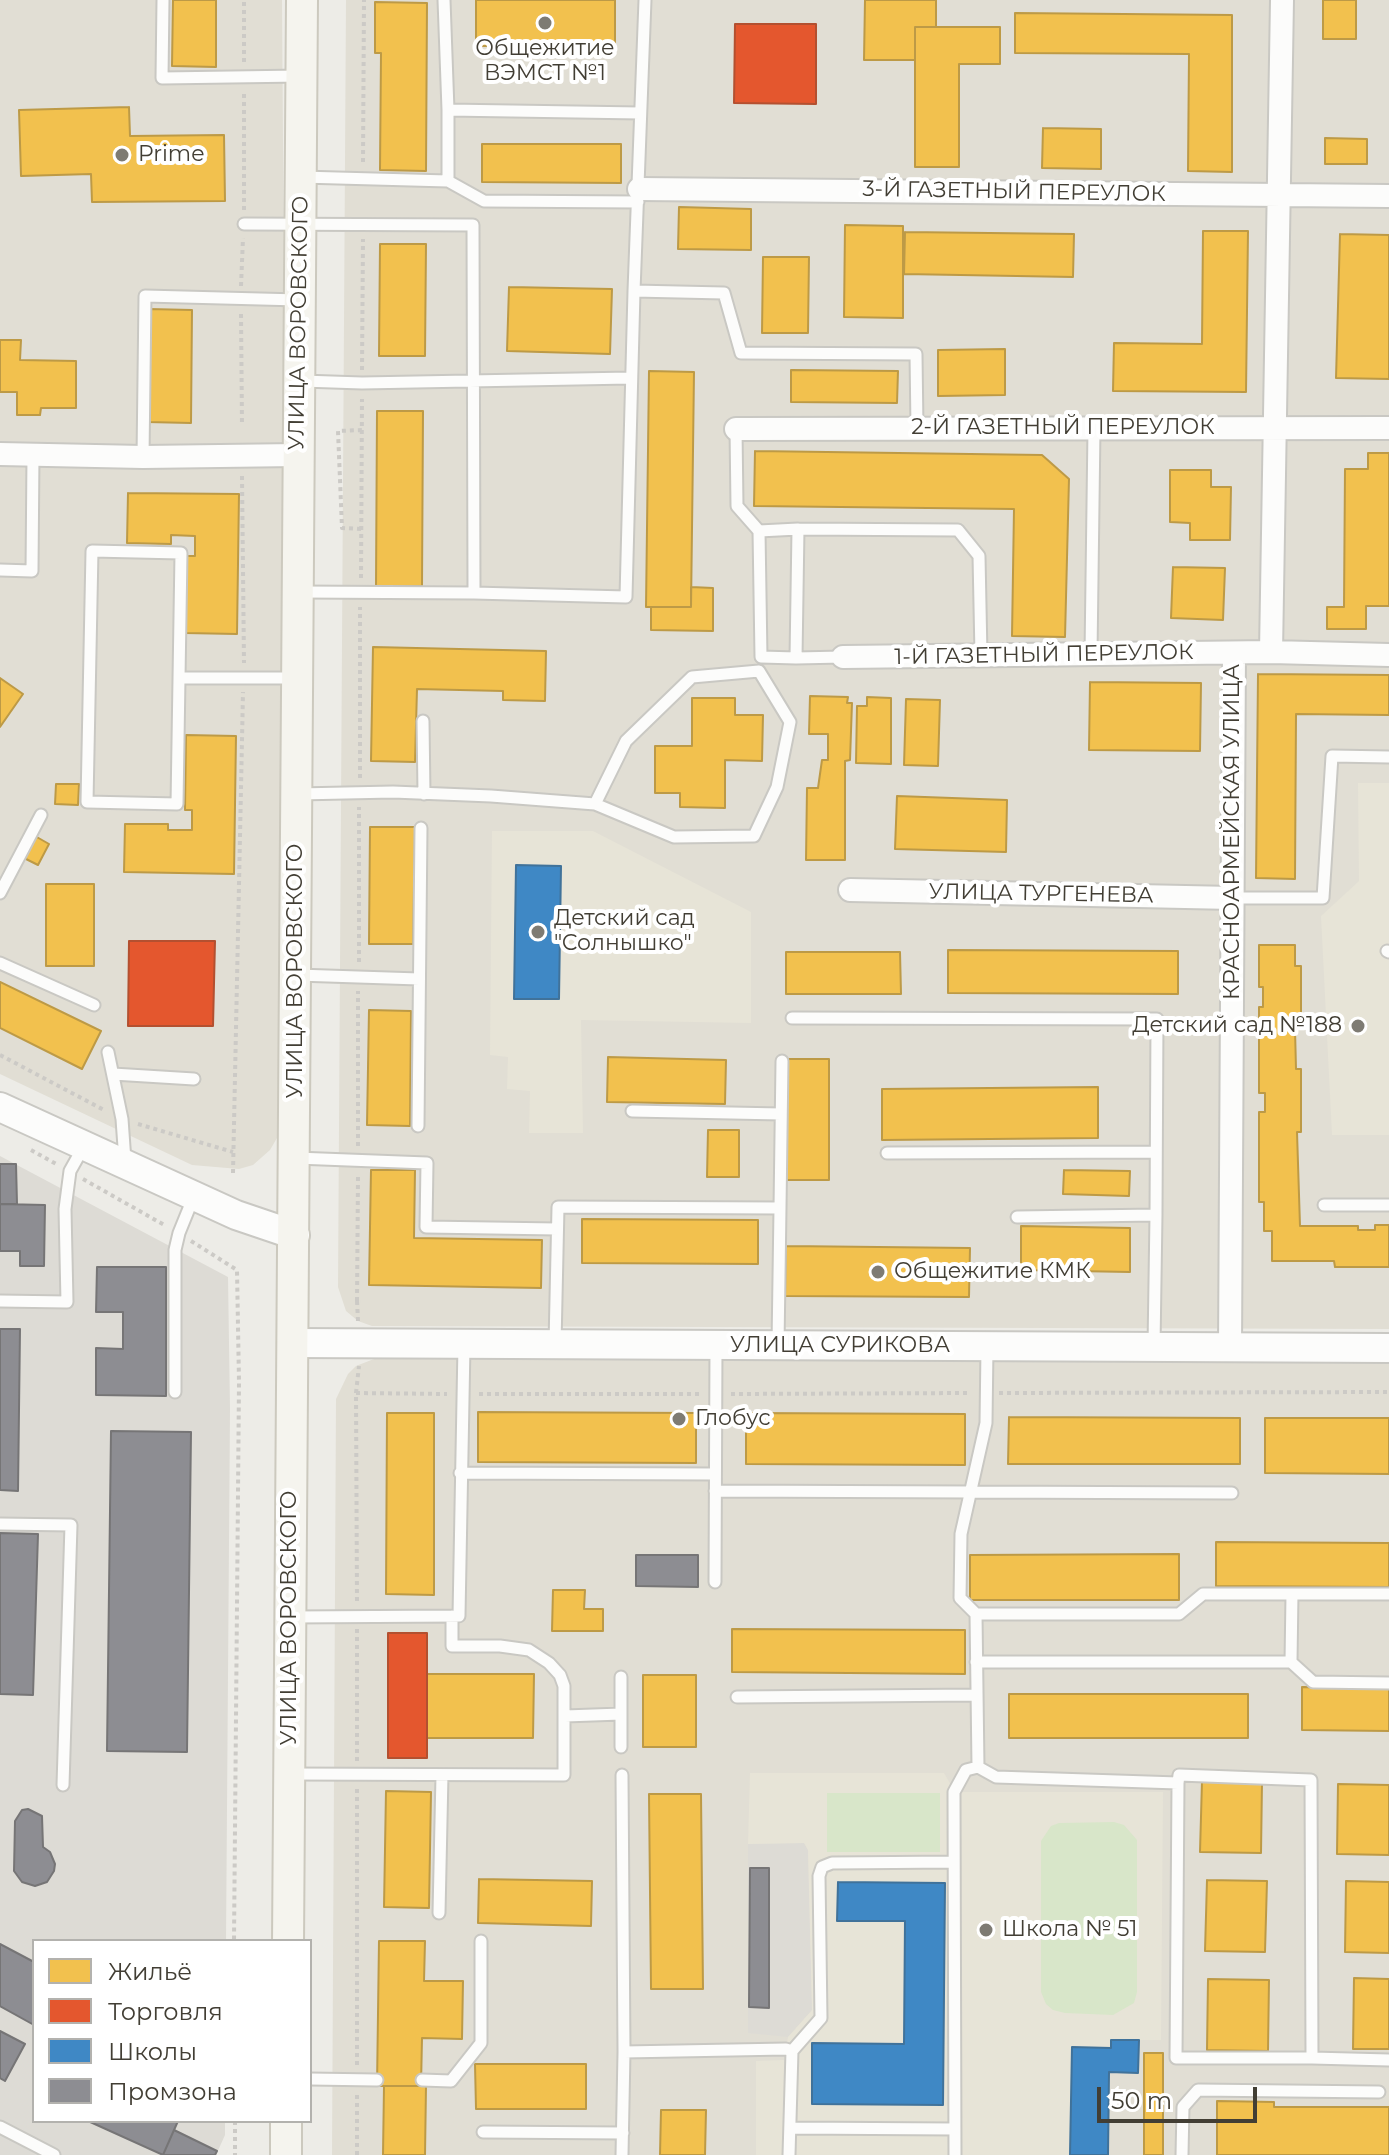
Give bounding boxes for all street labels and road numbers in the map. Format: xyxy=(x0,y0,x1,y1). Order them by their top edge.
street label: 3-Й ГАЗЕТНЫЙ ПЕРЕУЛОК xyxy=(862,176,1166,208)
street label: УЛИЦА ВОРОВСКОГО xyxy=(284,195,314,451)
street label: 2-Й ГАЗЕТНЫЙ ПЕРЕУЛОК xyxy=(911,415,1215,441)
street label: 1-Й ГАЗЕТНЫЙ ПЕРЕУЛОК xyxy=(894,639,1194,671)
street label: КРАСНОАРМЕЙСКАЯ УЛИЦА xyxy=(1220,664,1246,1000)
street label: УЛИЦА ВОРОВСКОГО xyxy=(283,844,309,1098)
street label: УЛИЦА ТУРГЕНЕВА xyxy=(928,879,1154,909)
street label: УЛИЦА СУРИКОВА xyxy=(730,1333,950,1359)
street label: УЛИЦА ВОРОВСКОГО xyxy=(277,1491,303,1745)

